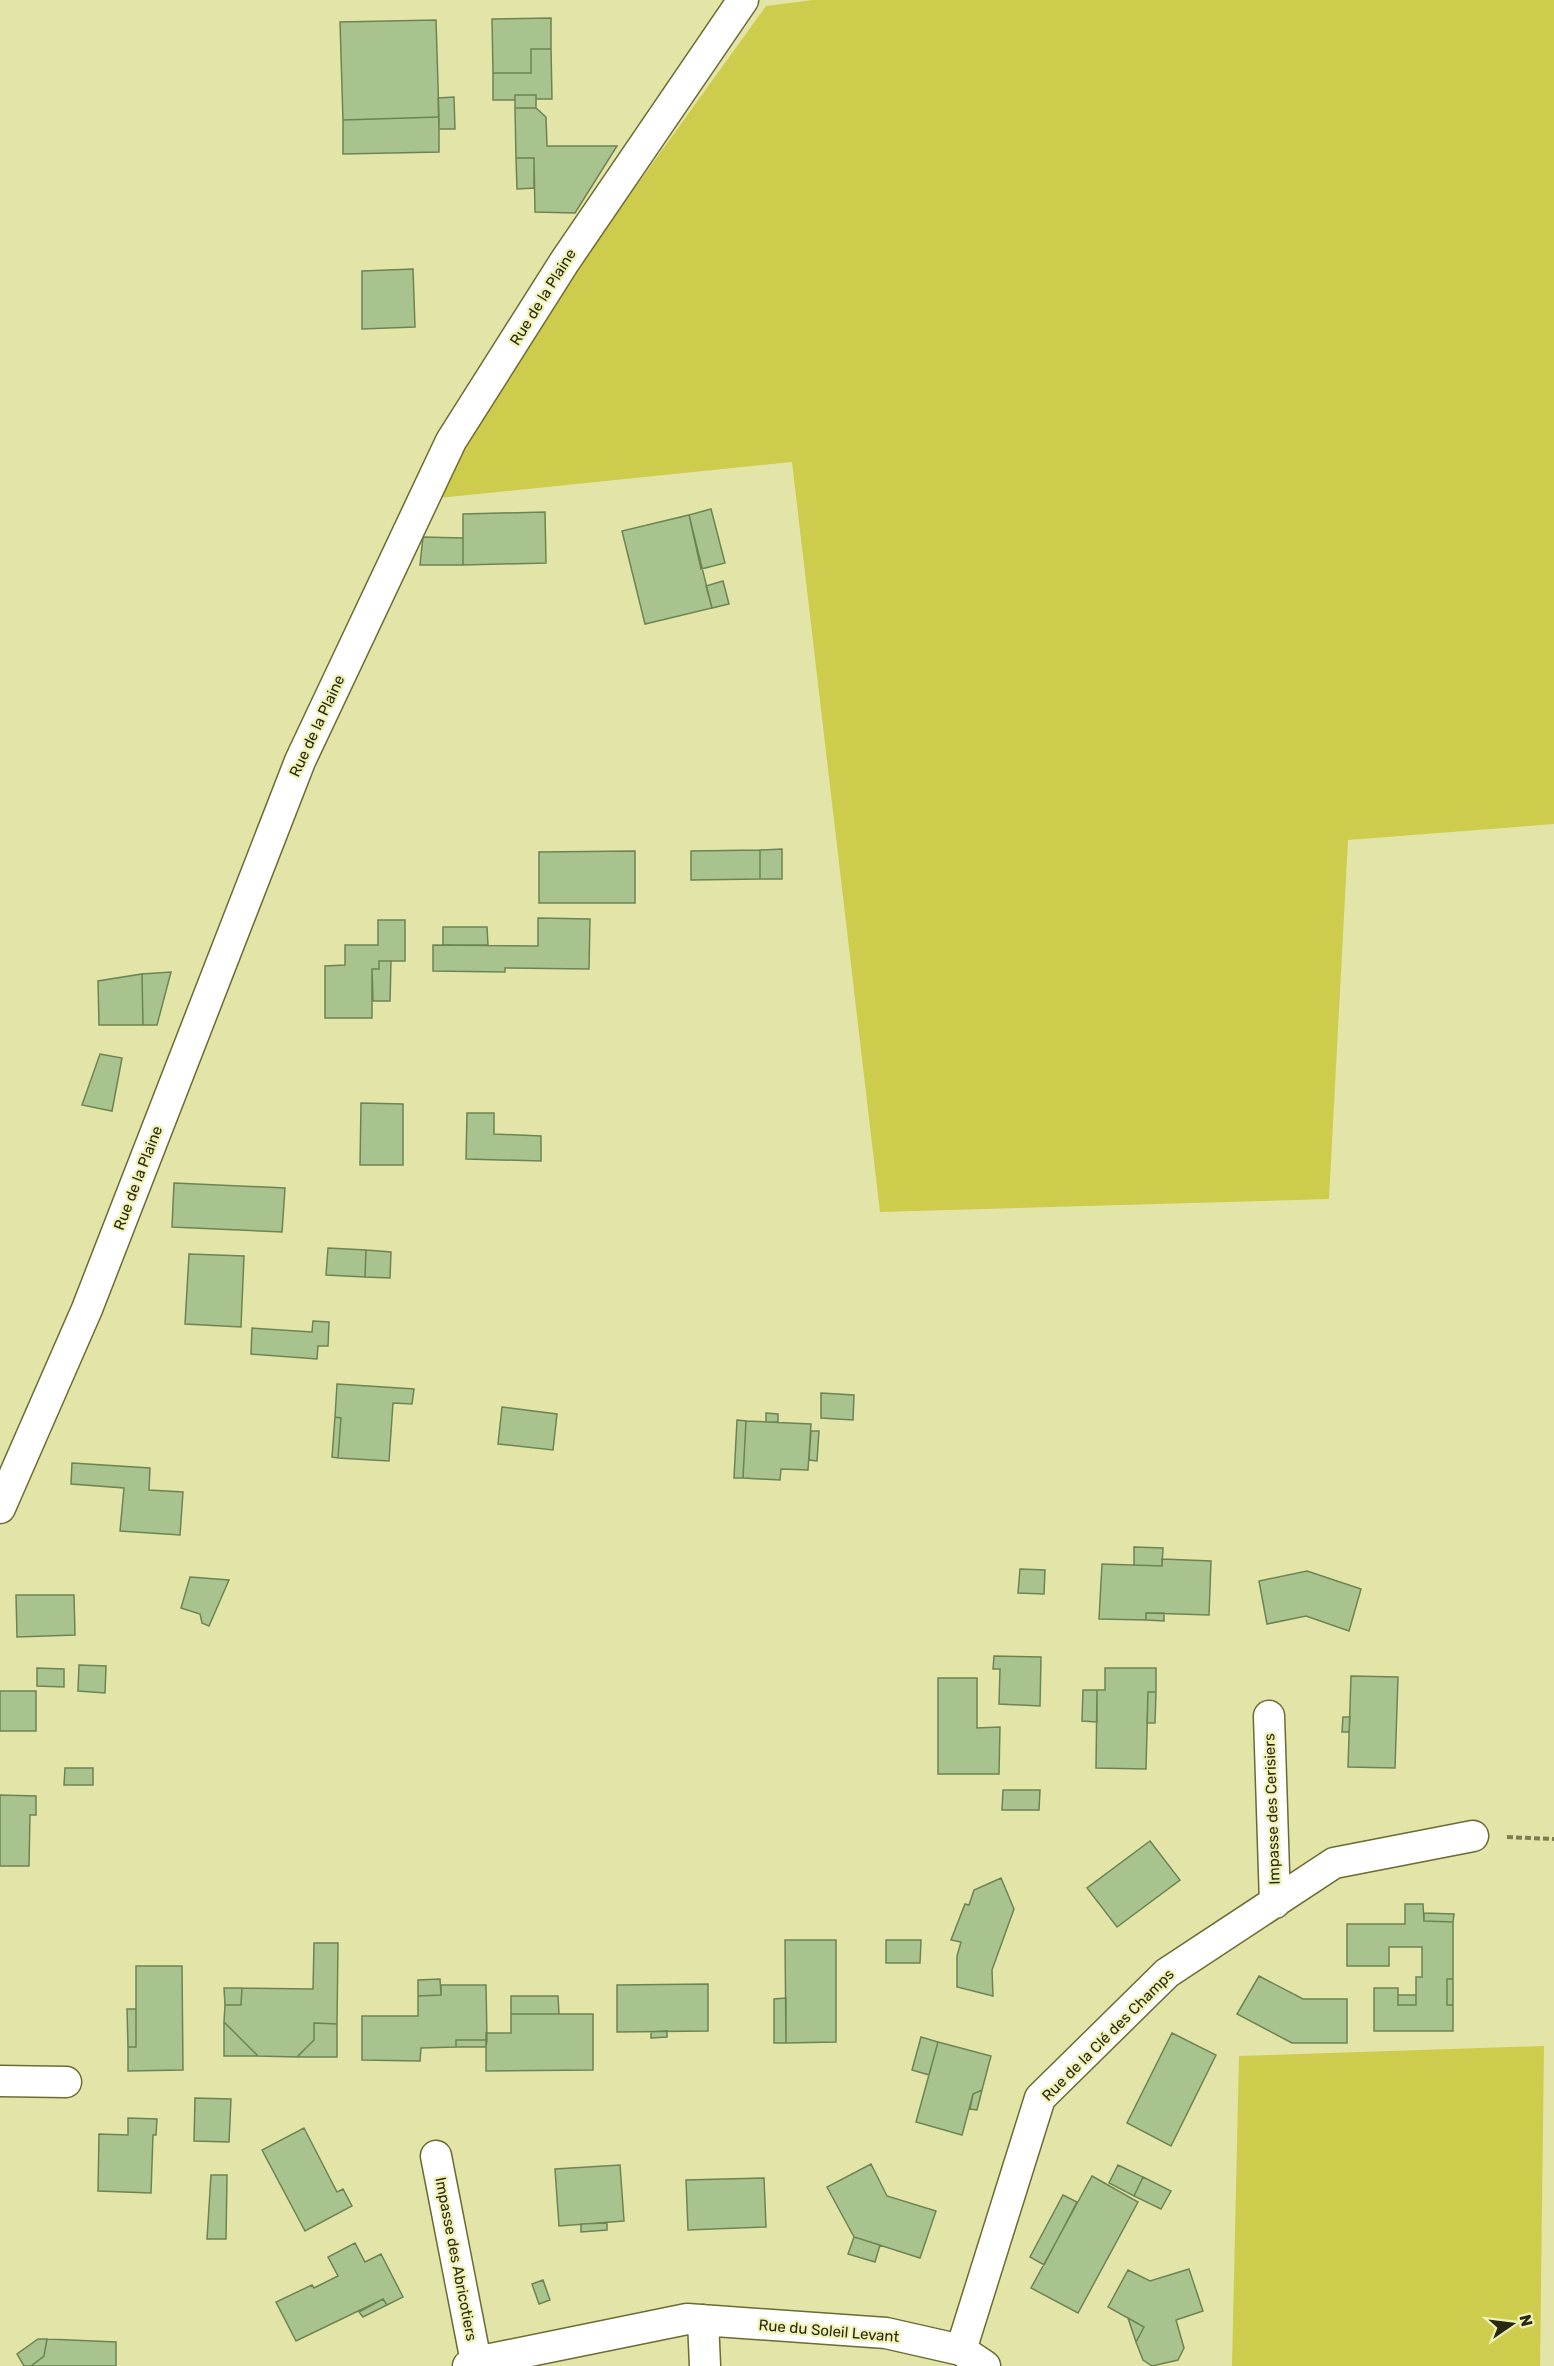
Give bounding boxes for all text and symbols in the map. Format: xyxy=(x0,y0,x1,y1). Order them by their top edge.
street label: Rue de la Plaine xyxy=(506,245,580,349)
street label: Rue de la Plaine xyxy=(286,672,348,780)
street label: Rue de la Plaine xyxy=(110,1123,166,1233)
street label: Impasse des Cerisiers xyxy=(1260,1733,1284,1885)
street label: Rue de la Clé des Champs xyxy=(1038,1965,1178,2105)
street label: Impasse des Abricotiers xyxy=(431,2175,481,2343)
north arrow xyxy=(1482,2294,1542,2354)
text: N xyxy=(1515,2313,1537,2328)
street label: Rue du Soleil Levant xyxy=(758,2316,900,2346)

